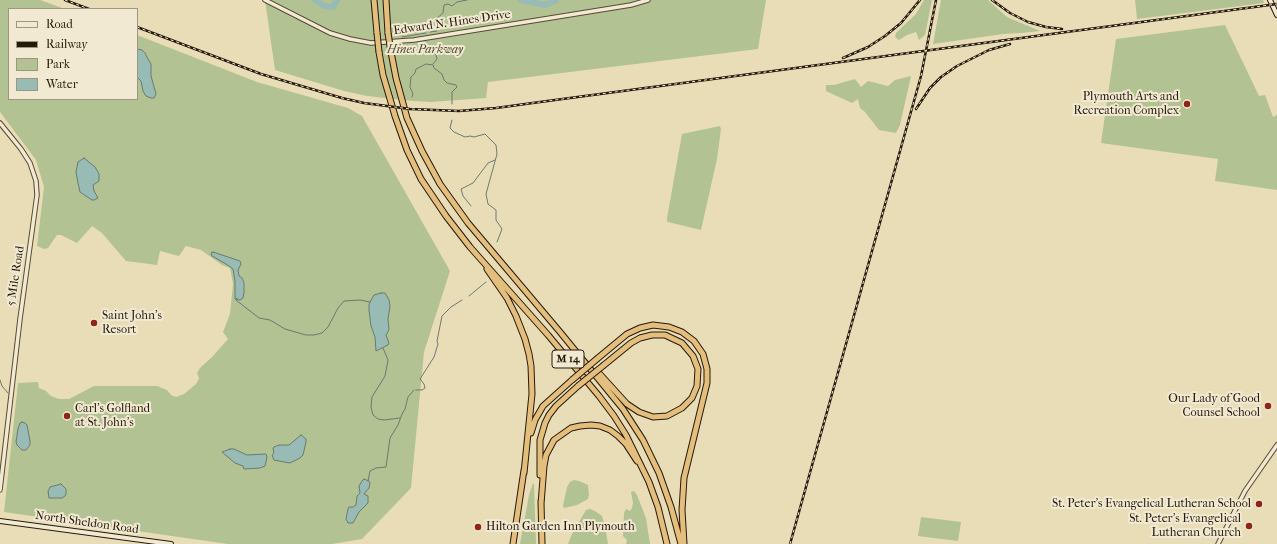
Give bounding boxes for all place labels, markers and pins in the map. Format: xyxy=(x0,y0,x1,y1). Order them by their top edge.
place label: Plymouth Arts and Recreation Complex xyxy=(1074,90,1179,118)
marker: Plymouth Arts and Recreation Complex xyxy=(1182,99,1192,109)
place label: Saint John's Resort xyxy=(102,309,162,337)
marker: Saint John's Resort xyxy=(89,318,99,328)
place label: Our Lady of Good Counsel School xyxy=(1168,392,1260,420)
marker: Our Lady of Good Counsel School xyxy=(1263,401,1273,411)
place label: Carl's Golfland at St. John's xyxy=(75,402,150,430)
marker: Carl's Golfland at St. John's xyxy=(62,411,72,421)
place label: St. Peter's Evangelical Lutheran School xyxy=(1052,497,1251,511)
marker: St. Peter's Evangelical Lutheran School xyxy=(1254,499,1264,509)
place label: St. Peter's Evangelical Lutheran Church xyxy=(1129,512,1241,540)
place label: Hilton Garden Inn Plymouth xyxy=(486,520,635,534)
marker: St. Peter's Evangelical Lutheran Church xyxy=(1244,521,1254,531)
marker: Hilton Garden Inn Plymouth xyxy=(473,522,483,532)

